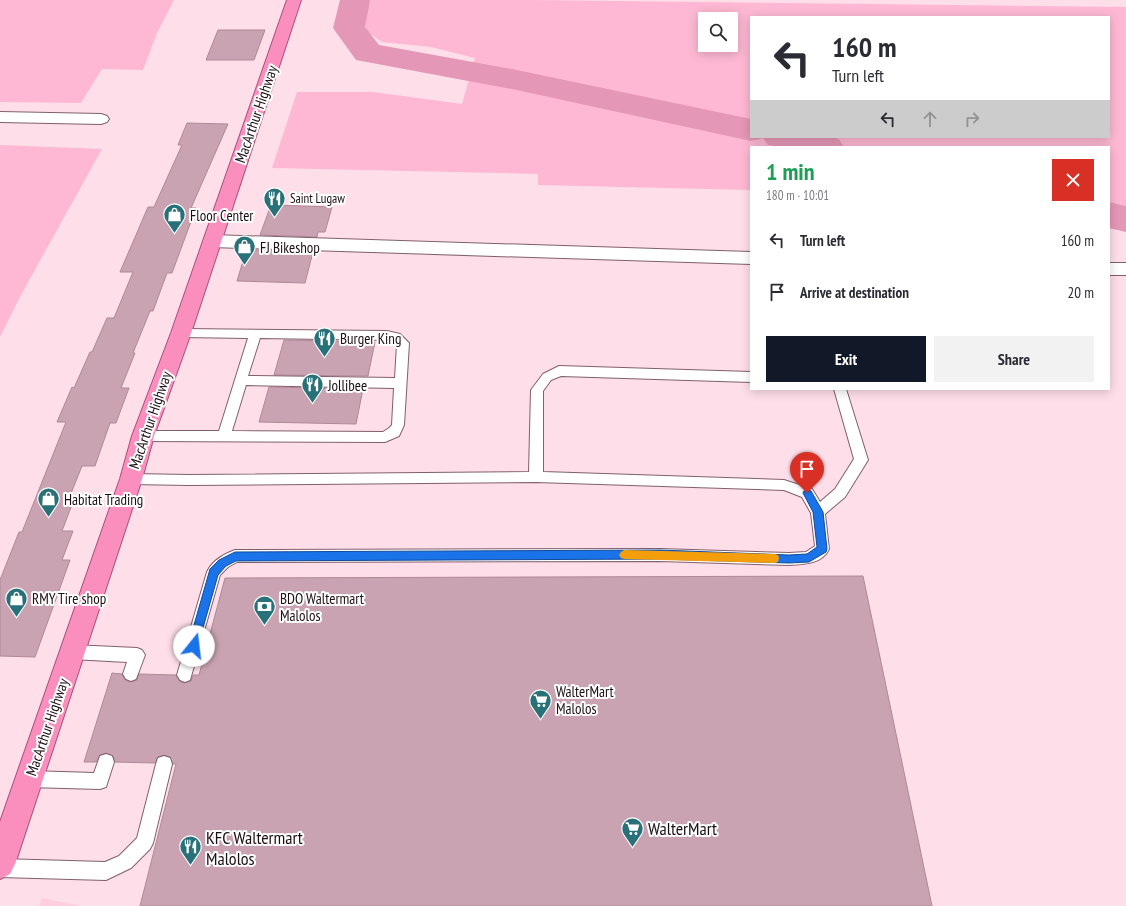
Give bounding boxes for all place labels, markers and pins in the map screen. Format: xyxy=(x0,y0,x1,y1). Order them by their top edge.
restaurant icon: Saint Lugaw xyxy=(262,185,288,218)
place label: Saint Lugaw xyxy=(290,190,345,207)
shop icon: Floor Center xyxy=(162,202,188,235)
place label: Floor Center xyxy=(190,206,254,225)
shop icon: FJ Bikeshop xyxy=(231,234,257,267)
place label: FJ Bikeshop xyxy=(260,238,320,257)
restaurant icon: Burger King xyxy=(312,325,338,358)
place label: Burger King xyxy=(340,329,401,348)
restaurant icon: Jollibee xyxy=(299,372,325,405)
place label: Jollibee xyxy=(327,376,367,395)
pin xyxy=(790,452,824,493)
shop icon: Habitat Trading xyxy=(36,486,62,519)
place label: Habitat Trading xyxy=(64,490,143,509)
shop icon: RMY Tire shop xyxy=(3,585,29,618)
place label: RMY Tire shop xyxy=(32,589,106,608)
place label: BDO Waltermart Malolos xyxy=(280,589,364,625)
bank icon: BDO Waltermart Malolos xyxy=(252,594,278,627)
place label: WalterMart Malolos xyxy=(556,682,614,718)
supermarket icon: WalterMart Malolos xyxy=(527,687,553,720)
supermarket icon: WalterMart xyxy=(620,815,646,848)
place label: WalterMart xyxy=(648,817,717,840)
place label: KFC Waltermart Malolos xyxy=(206,826,303,870)
restaurant icon: KFC Waltermart Malolos xyxy=(177,834,203,867)

